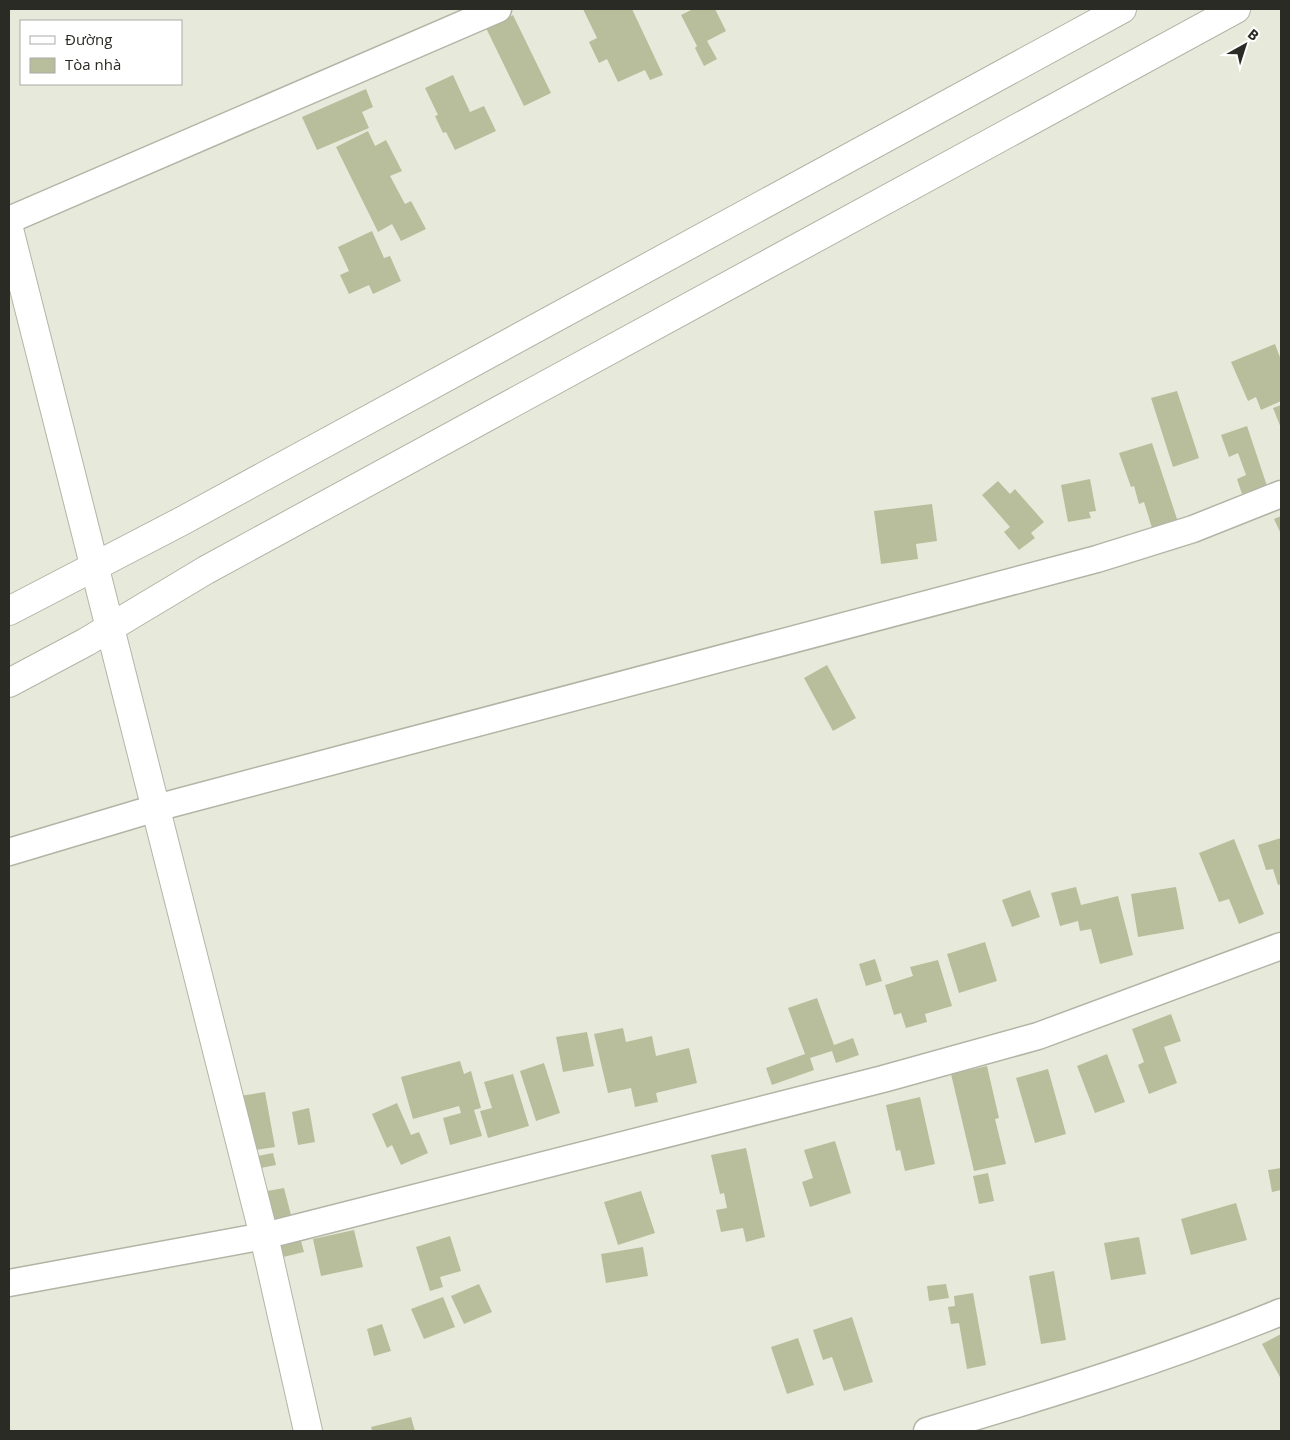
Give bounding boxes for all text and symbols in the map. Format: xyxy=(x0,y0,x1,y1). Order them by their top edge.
legend xyxy=(20,20,182,85)
north arrow xyxy=(1220,20,1270,70)
text: B xyxy=(1244,24,1263,45)
text: Đường xyxy=(65,29,112,49)
text: Tòa nhà xyxy=(65,54,121,74)

